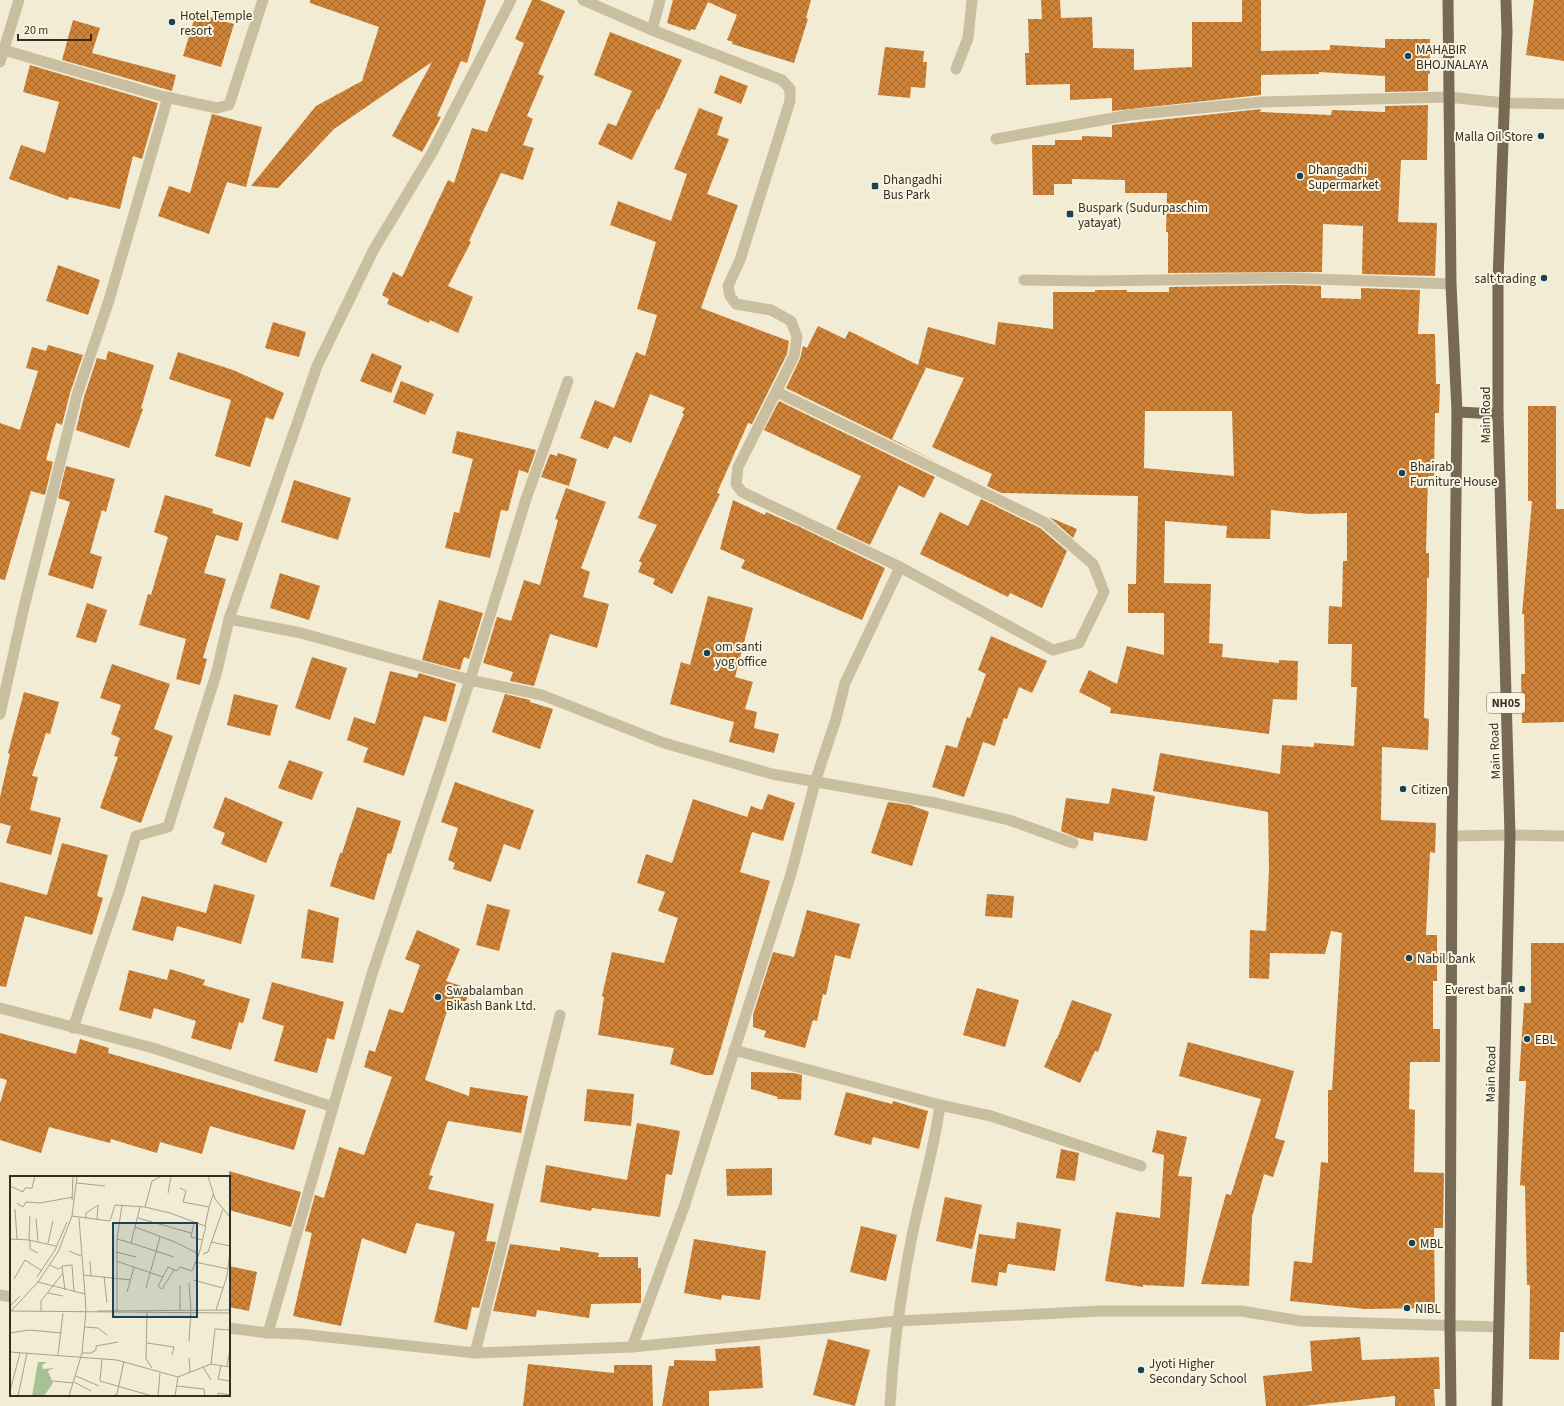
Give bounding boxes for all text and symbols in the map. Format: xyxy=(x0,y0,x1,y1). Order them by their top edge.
place label: Hotel Temple resort xyxy=(180,7,252,40)
scale bar xyxy=(18,16,91,42)
marker: Hotel Temple resort xyxy=(167,17,177,27)
text: 20 m xyxy=(24,22,48,39)
place label: MAHABIR BHOJNALAYA xyxy=(1416,41,1489,74)
marker: MAHABIR BHOJNALAYA xyxy=(1403,51,1413,61)
place label: Malla Oil Store xyxy=(1455,128,1533,146)
marker: Malla Oil Store xyxy=(1536,131,1546,141)
place label: Dhangadhi Supermarket xyxy=(1308,161,1380,194)
place label: Dhangadhi Bus Park xyxy=(883,171,942,204)
marker: Dhangadhi Supermarket xyxy=(1295,171,1305,181)
marker: Dhangadhi Bus Park xyxy=(870,181,880,191)
place label: Buspark (Sudurpaschim yatayat) xyxy=(1078,199,1208,232)
marker: Buspark (Sudurpaschim yatayat) xyxy=(1065,209,1075,219)
place label: salt trading xyxy=(1474,270,1536,288)
marker: salt trading xyxy=(1539,273,1549,283)
street label: Main Road xyxy=(1477,387,1495,443)
place label: Bhairab Furniture House xyxy=(1410,458,1498,491)
marker: Bhairab Furniture House xyxy=(1397,468,1407,478)
place label: om santi yog office xyxy=(715,638,767,671)
marker: om santi yog office xyxy=(702,648,712,658)
road number: NH05 xyxy=(1487,693,1525,713)
street label: Main Road xyxy=(1485,722,1505,780)
place label: Citizen xyxy=(1411,781,1448,799)
marker: Citizen xyxy=(1398,784,1408,794)
place label: Nabil bank xyxy=(1417,950,1476,968)
marker: Nabil bank xyxy=(1404,953,1414,963)
place label: Everest bank xyxy=(1445,981,1515,999)
place label: Swabalamban Bikash Bank Ltd. xyxy=(446,982,536,1015)
marker: Everest bank xyxy=(1517,984,1527,994)
marker: Swabalamban Bikash Bank Ltd. xyxy=(433,992,443,1002)
place label: EBL xyxy=(1535,1031,1556,1049)
marker: EBL xyxy=(1522,1034,1532,1044)
street label: Main Road xyxy=(1482,1045,1500,1103)
inset map xyxy=(10,1176,230,1396)
place label: MBL xyxy=(1420,1235,1443,1253)
marker: MBL xyxy=(1407,1238,1417,1248)
place label: NIBL xyxy=(1415,1300,1441,1318)
marker: NIBL xyxy=(1402,1303,1412,1313)
place label: Jyoti Higher Secondary School xyxy=(1149,1355,1247,1388)
marker: Jyoti Higher Secondary School xyxy=(1136,1365,1146,1375)

